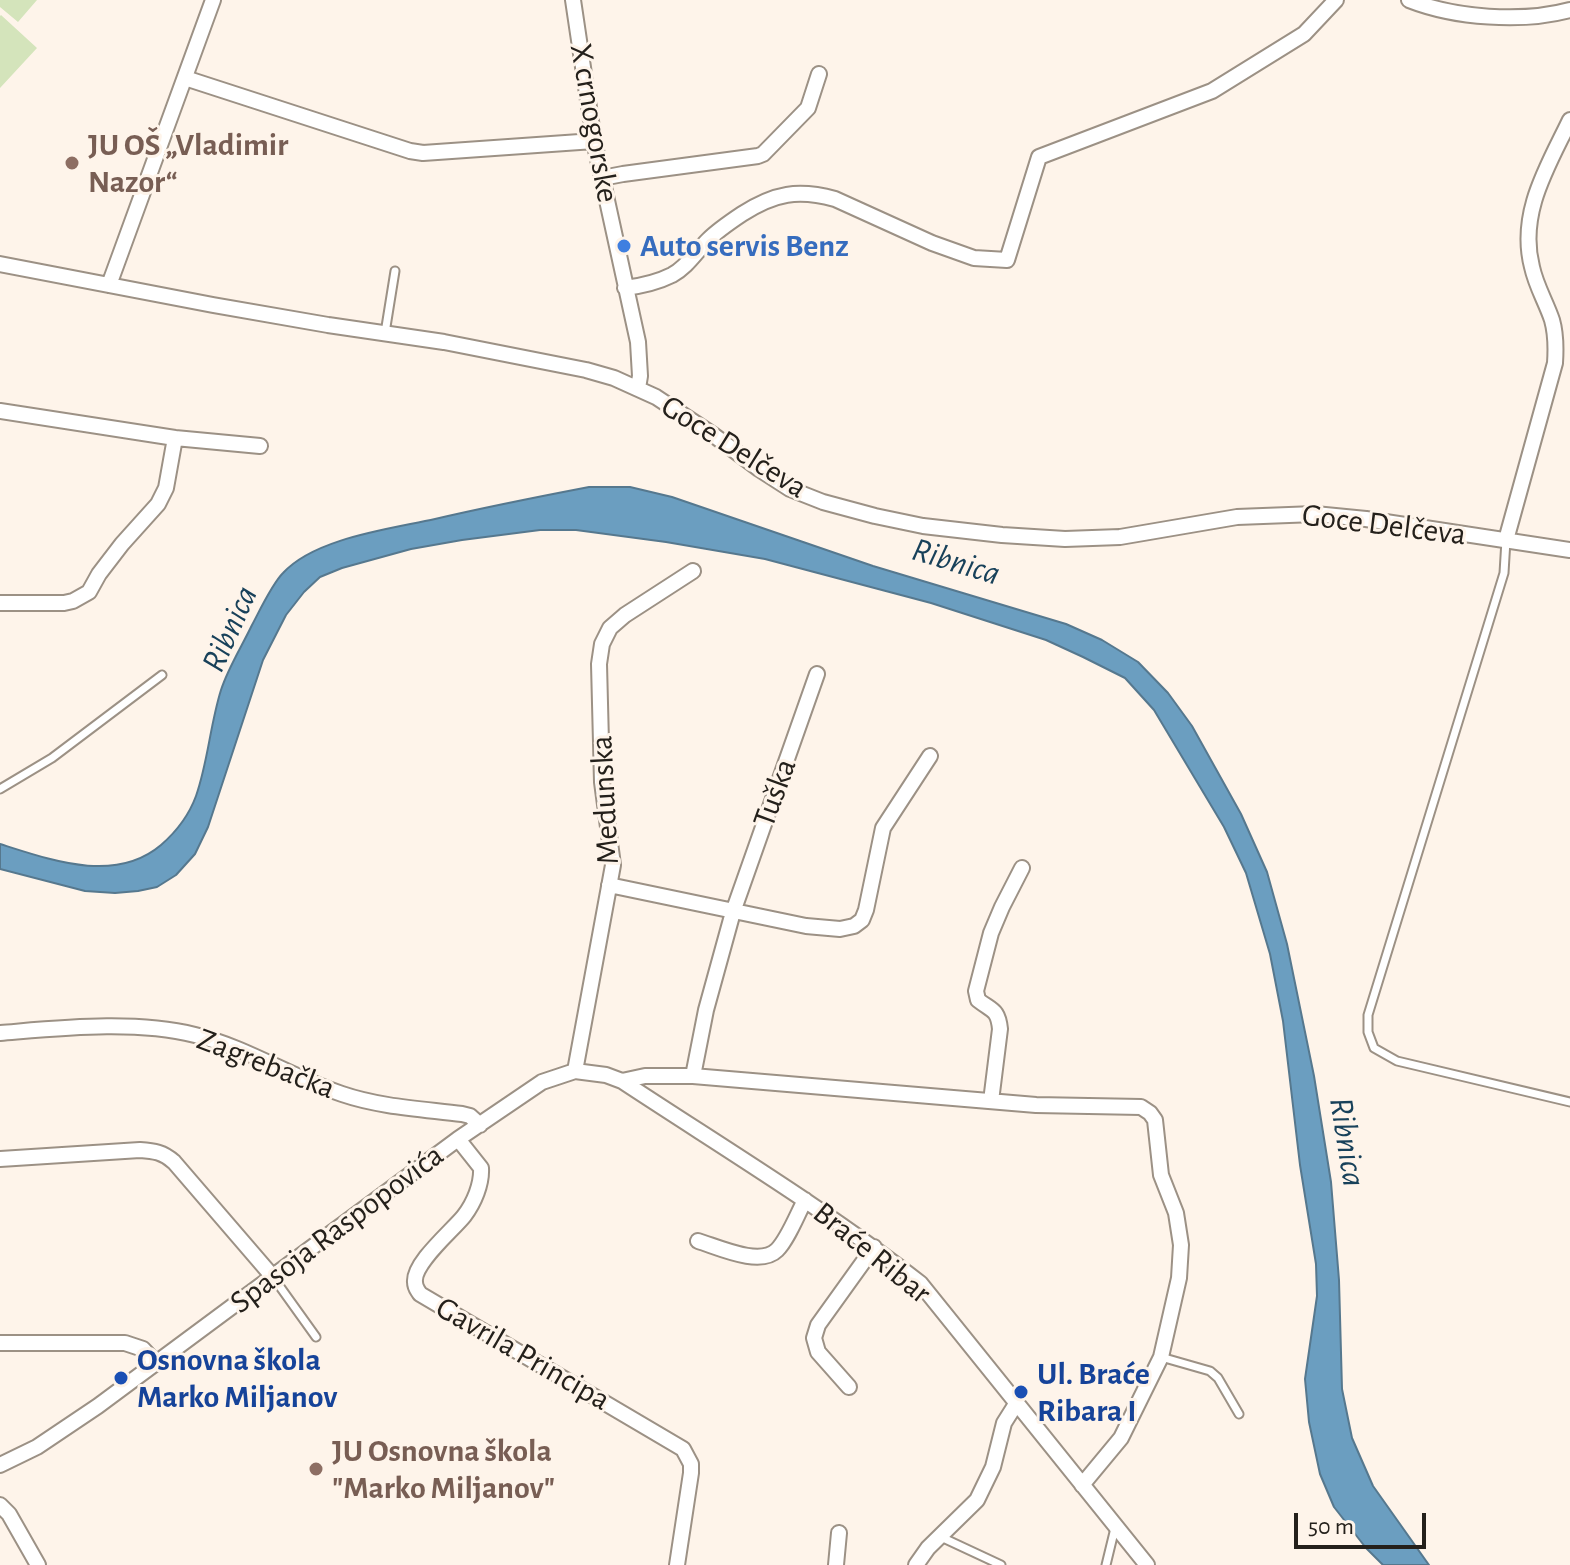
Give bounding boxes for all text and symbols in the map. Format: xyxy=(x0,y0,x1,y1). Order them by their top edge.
street label: X crnogorske xyxy=(561,40,627,206)
place label: JU OŠ „Vladimir Nazor“ xyxy=(88,126,288,201)
marker: JU OŠ „Vladimir Nazor“ xyxy=(63,154,81,172)
place label: Auto servis Benz xyxy=(640,227,849,265)
marker: Auto servis Benz xyxy=(615,237,633,255)
street label: Goce Delčeva xyxy=(654,387,814,507)
street label: Goce Delčeva xyxy=(1300,496,1468,554)
water label: Ribnica xyxy=(907,529,1005,595)
water label: Ribnica xyxy=(193,580,267,678)
street label: Medunska xyxy=(582,735,628,865)
street label: Tuška xyxy=(745,753,805,833)
street label: Zagrebačka xyxy=(192,1020,340,1108)
water label: Ribnica xyxy=(1320,1094,1374,1190)
street label: Spasoja Raspopovića xyxy=(223,1136,451,1322)
street label: Braće Ribar xyxy=(805,1194,939,1312)
street label: Gavrila Principa xyxy=(429,1289,617,1419)
place label: Osnovna škola Marko Miljanov xyxy=(137,1341,337,1416)
place label: Ul. Braće Ribara I xyxy=(1037,1355,1150,1430)
marker: Osnovna škola Marko Miljanov xyxy=(112,1369,130,1387)
marker: Ul. Braće Ribara I xyxy=(1012,1383,1030,1401)
place label: JU Osnovna škola "Marko Miljanov" xyxy=(332,1432,555,1507)
marker: JU Osnovna škola "Marko Miljanov" xyxy=(307,1460,325,1478)
scale bar xyxy=(1298,1497,1430,1547)
text: 50 m xyxy=(1308,1515,1354,1539)

